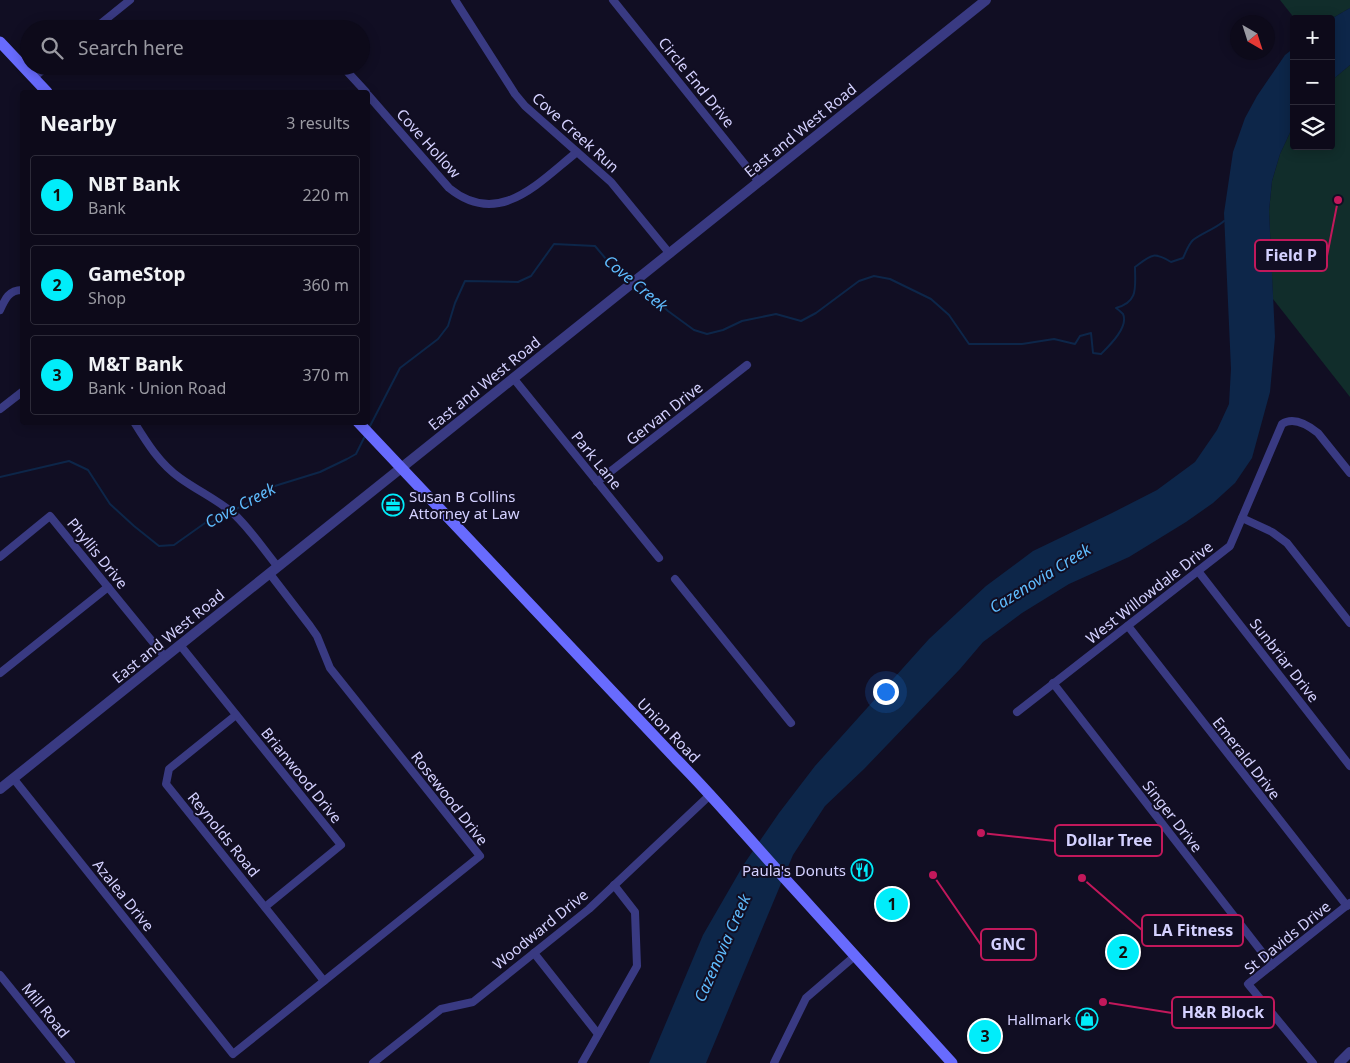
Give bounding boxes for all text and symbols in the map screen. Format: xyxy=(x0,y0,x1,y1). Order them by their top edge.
north arrow xyxy=(1230,15,1275,60)
map controls xyxy=(1290,15,1335,150)
button: + xyxy=(1290,15,1335,60)
search box xyxy=(20,20,370,75)
street label: Circle End Drive xyxy=(654,33,740,131)
icon: search xyxy=(38,34,66,62)
text: Search here xyxy=(78,35,184,61)
button: − xyxy=(1290,60,1335,105)
street label: East and West Road xyxy=(740,79,860,181)
street label: Cove Creek Run xyxy=(528,88,624,176)
street label: Cove Hollow xyxy=(393,104,466,182)
button: layers xyxy=(1290,105,1335,150)
text: Nearby xyxy=(40,109,116,137)
text: 3 results xyxy=(286,112,350,134)
text: NBT Bank xyxy=(88,171,180,197)
text: 1 xyxy=(52,184,62,206)
text: 220 m xyxy=(302,184,349,206)
text: Bank xyxy=(88,197,126,219)
callout: Field P xyxy=(1255,240,1327,271)
text: Field P xyxy=(1265,244,1317,266)
water label: Cove Creek xyxy=(599,250,673,317)
text: GameStop xyxy=(88,261,186,287)
text: 2 xyxy=(52,274,62,296)
text: 360 m xyxy=(302,274,349,296)
text: Shop xyxy=(88,287,126,309)
street label: East and West Road xyxy=(424,332,544,434)
text: M&T Bank xyxy=(88,351,183,377)
text: 3 xyxy=(52,364,62,386)
text: 370 m xyxy=(302,364,349,386)
text: Bank · Union Road xyxy=(88,377,226,399)
street label: Gervan Drive xyxy=(622,377,706,449)
street label: Park Lane xyxy=(567,427,627,493)
water label: Cove Creek xyxy=(201,477,280,533)
place label: Susan B Collins Attorney at Law xyxy=(409,486,520,523)
office icon: Susan B Collins Attorney at Law xyxy=(381,493,405,517)
street label: Phyllis Drive xyxy=(63,513,133,593)
street label: West Willowdale Drive xyxy=(1081,536,1217,648)
water label: Cazenovia Creek xyxy=(985,537,1096,618)
street label: East and West Road xyxy=(108,585,228,687)
street label: Sunbriar Drive xyxy=(1246,614,1324,706)
your location xyxy=(873,679,899,705)
street label: Union Road xyxy=(633,693,705,767)
street label: Emerald Drive xyxy=(1209,713,1285,803)
street label: Brianwood Drive xyxy=(257,723,347,827)
street label: Rosewood Drive xyxy=(407,747,493,849)
street label: Singer Drive xyxy=(1139,776,1207,856)
street label: Reynolds Road xyxy=(184,787,264,881)
callout: Dollar Tree xyxy=(1055,825,1162,856)
text: Dollar Tree xyxy=(1066,829,1152,851)
street label: Azalea Drive xyxy=(89,855,159,935)
restaurant icon: Paula's Donuts xyxy=(850,858,874,882)
place label: Paula's Donuts xyxy=(742,860,846,880)
street label: Woodward Drive xyxy=(488,884,592,974)
pin: 1 xyxy=(876,885,908,923)
water label: Cazenovia Creek xyxy=(688,890,756,1005)
street label: St Davids Drive xyxy=(1240,896,1334,978)
callout: LA Fitness xyxy=(1142,915,1243,946)
text: LA Fitness xyxy=(1153,919,1233,941)
callout: GNC xyxy=(981,929,1036,960)
text: GNC xyxy=(991,933,1025,955)
pin: 2 xyxy=(1107,933,1139,971)
street label: Mill Road xyxy=(18,978,74,1042)
callout: H&R Block xyxy=(1172,997,1274,1028)
text: H&R Block xyxy=(1182,1001,1264,1023)
shop icon: Hallmark xyxy=(1075,1007,1099,1031)
place label: Hallmark xyxy=(1007,1009,1071,1029)
pin: 3 xyxy=(969,1017,1001,1055)

